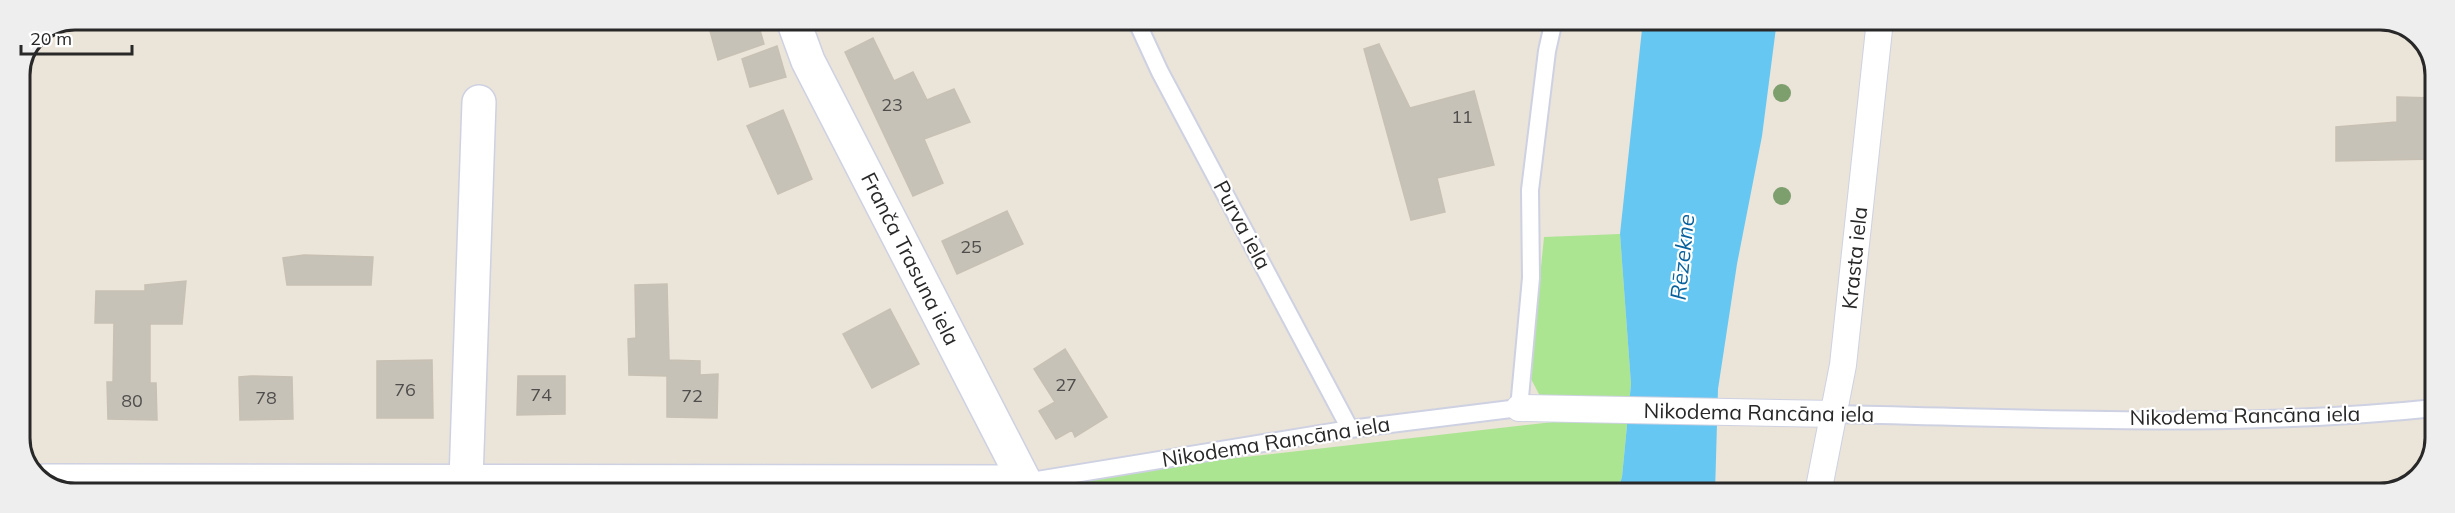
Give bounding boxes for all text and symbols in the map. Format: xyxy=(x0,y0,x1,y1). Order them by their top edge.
scale bar xyxy=(21,18,132,56)
text: 20 m xyxy=(30,27,72,50)
house number: 23 xyxy=(881,93,903,116)
house number: 11 xyxy=(1451,105,1473,128)
street label: Franča Trasuna iela xyxy=(856,168,966,349)
street label: Purva iela xyxy=(1209,176,1277,273)
street label: Krasta iela xyxy=(1836,205,1872,311)
water label: Rēzekne xyxy=(1664,213,1700,301)
house number: 25 xyxy=(960,235,982,258)
house number: 27 xyxy=(1055,373,1077,396)
house number: 76 xyxy=(394,378,416,401)
house number: 74 xyxy=(530,383,552,406)
house number: 72 xyxy=(681,384,703,407)
house number: 78 xyxy=(255,386,277,409)
house number: 80 xyxy=(121,389,143,412)
street label: Nikodema Rancāna iela xyxy=(1644,397,1875,427)
street label: Nikodema Rancāna iela xyxy=(2129,400,2360,430)
street label: Nikodema Rancāna iela xyxy=(1160,410,1392,472)

